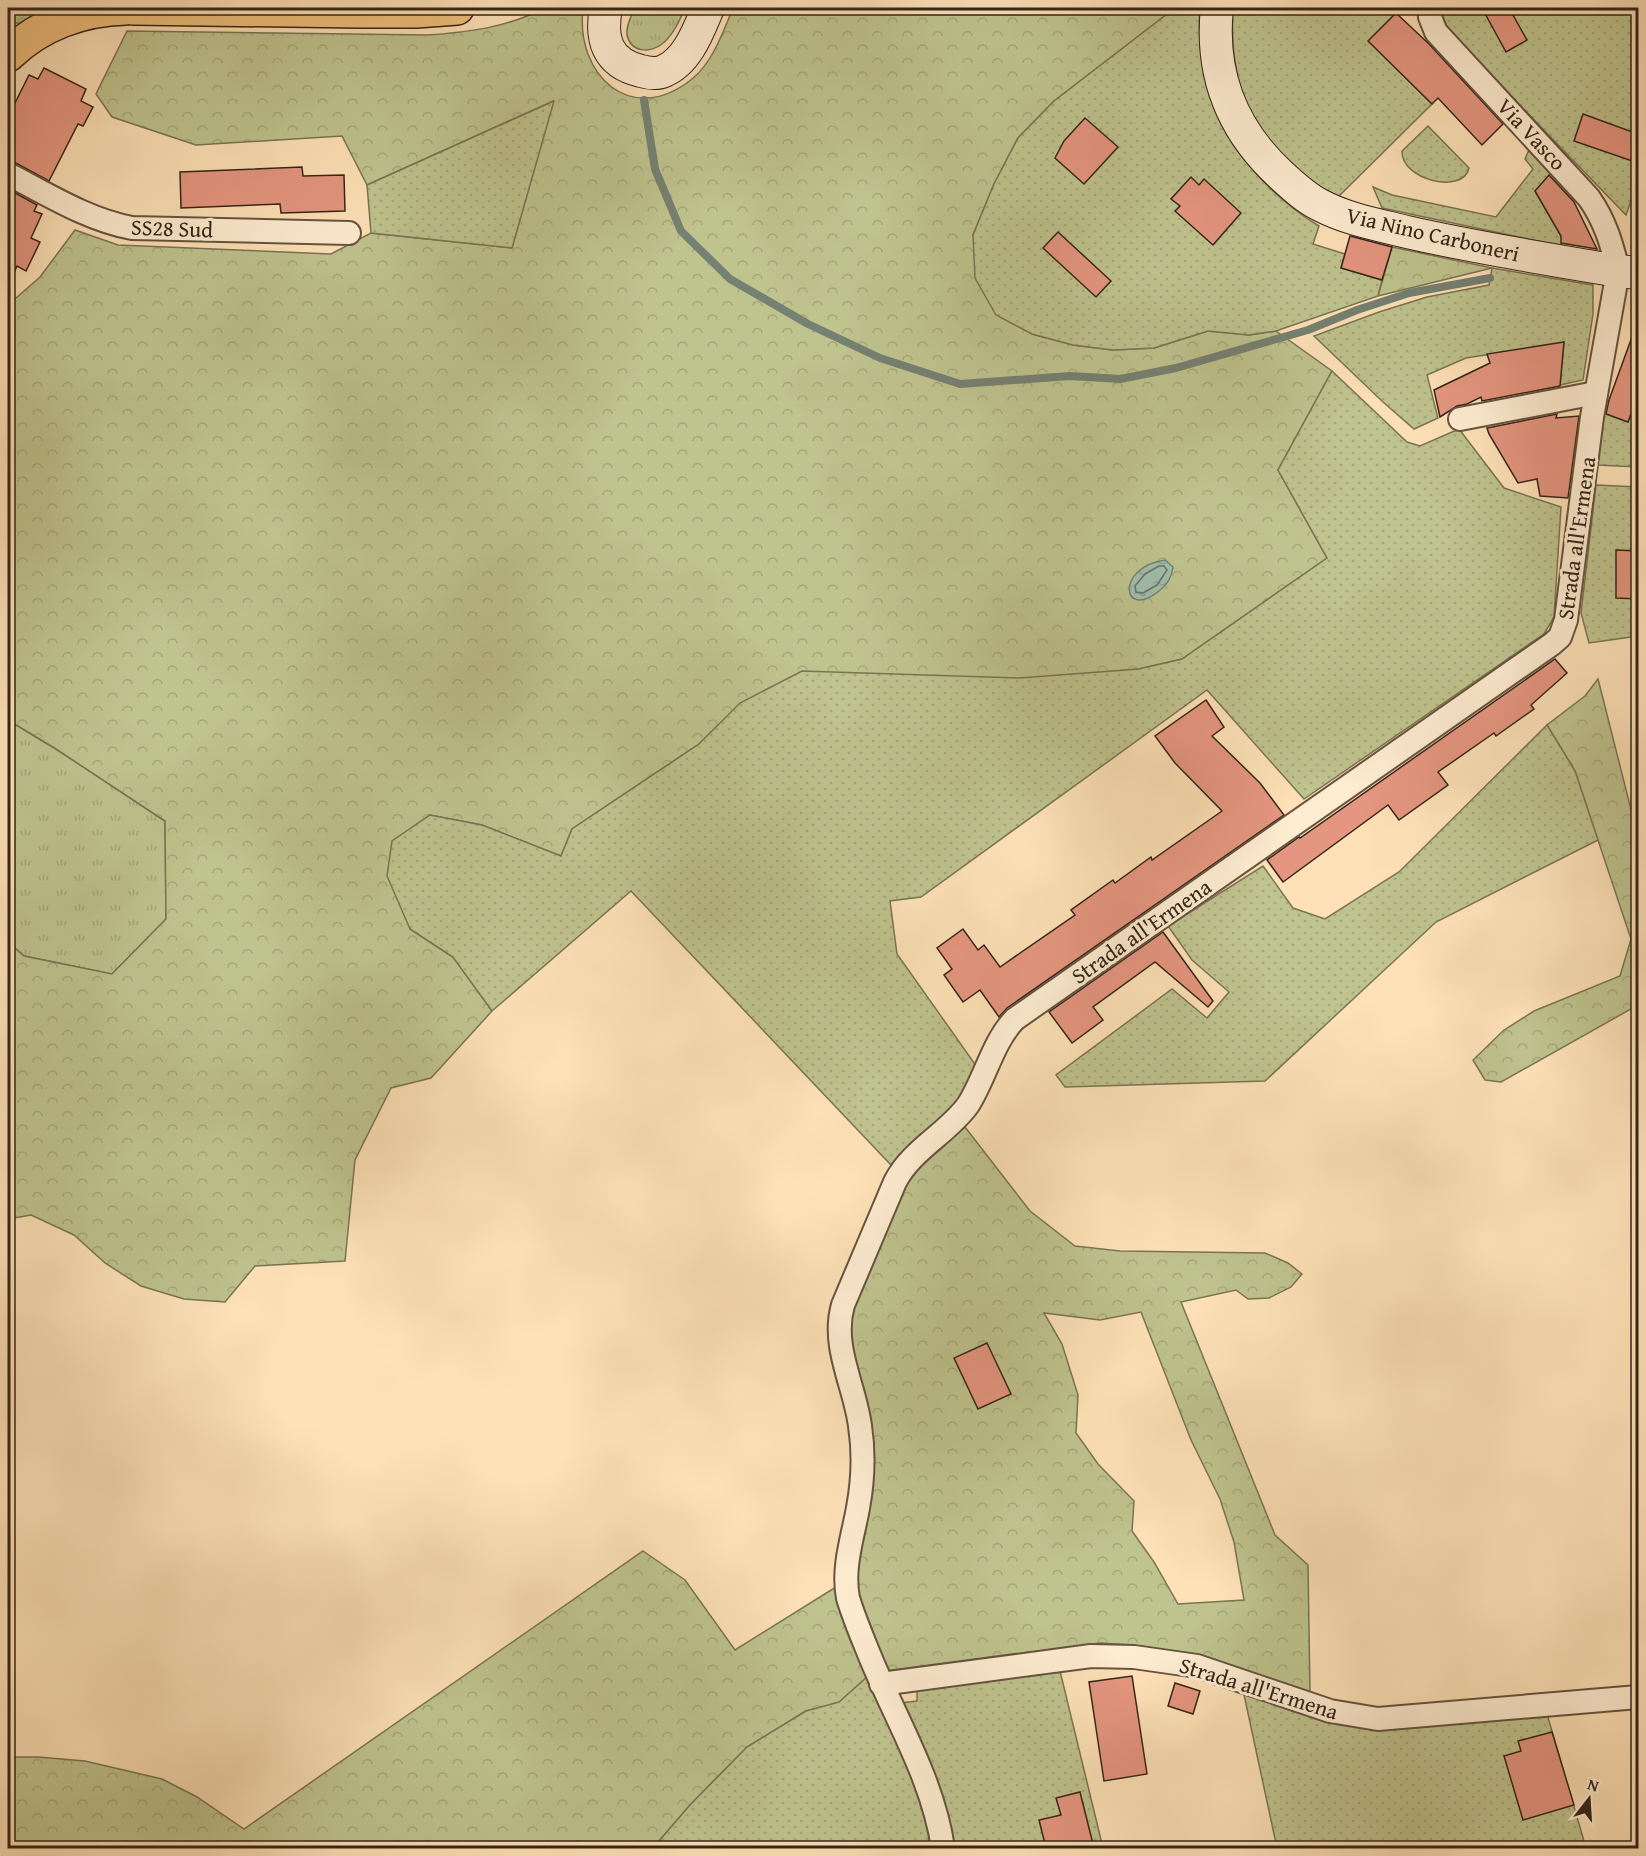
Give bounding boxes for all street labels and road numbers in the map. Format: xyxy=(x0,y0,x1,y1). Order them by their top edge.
street label: Via Vasco xyxy=(1490,91,1574,177)
street label: Via Nino Carboneri xyxy=(1343,199,1523,269)
street label: SS28 Sud xyxy=(131,211,214,245)
street label: Strada all'Ermena xyxy=(1549,454,1603,622)
street label: Strada all'Ermena xyxy=(1064,870,1218,991)
street label: Strada all'Ermena xyxy=(1176,1649,1343,1728)

